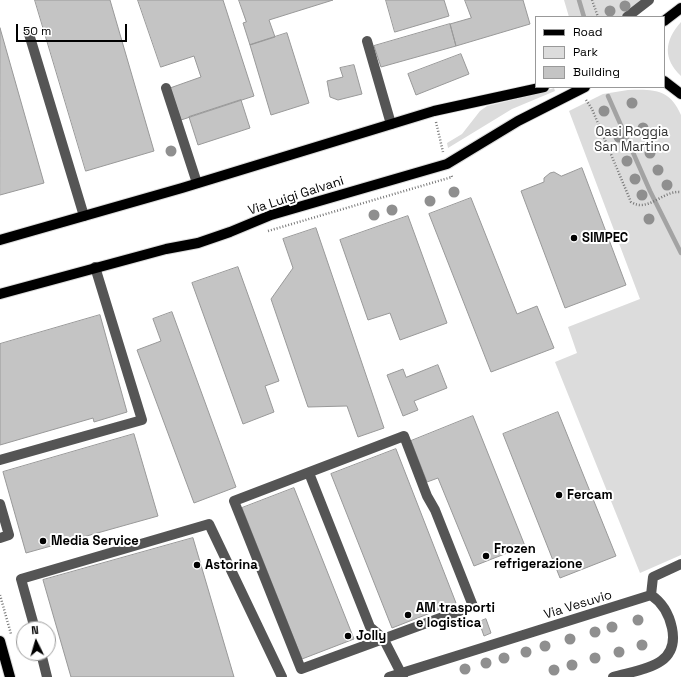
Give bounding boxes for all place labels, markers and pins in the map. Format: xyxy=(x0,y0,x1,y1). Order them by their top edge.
place label: SIMPEC xyxy=(582,230,628,246)
marker: SIMPEC xyxy=(569,233,579,243)
place label: Fercam xyxy=(567,487,613,503)
marker: Fercam xyxy=(554,490,564,500)
place label: Media Service xyxy=(51,533,139,549)
marker: Media Service xyxy=(38,536,48,546)
place label: Frozen refrigerazione xyxy=(494,541,582,572)
marker: Frozen refrigerazione xyxy=(481,551,491,561)
place label: Astorina xyxy=(205,557,258,573)
marker: Astorina xyxy=(192,560,202,570)
place label: AM trasporti e logistica xyxy=(416,600,495,631)
marker: AM trasporti e logistica xyxy=(403,610,413,620)
place label: Jolly xyxy=(356,628,386,644)
marker: Jolly xyxy=(343,631,353,641)

